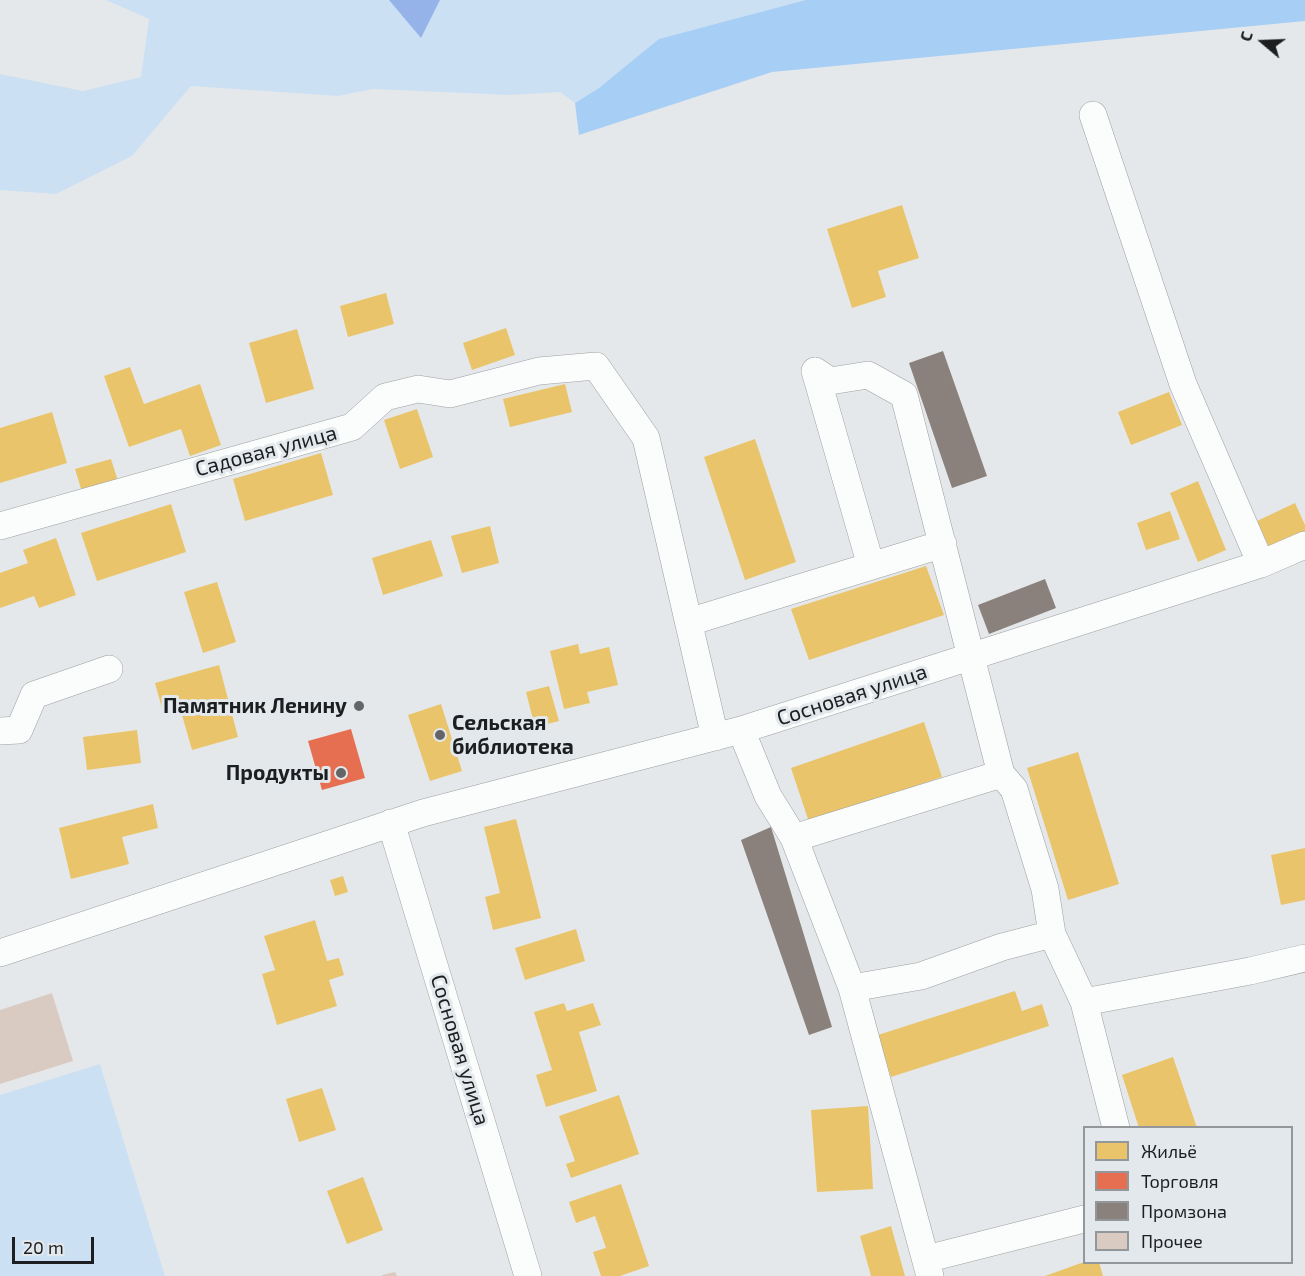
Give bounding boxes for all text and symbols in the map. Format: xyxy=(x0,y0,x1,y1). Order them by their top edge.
north arrow xyxy=(1233,12,1293,72)
text: С xyxy=(1235,28,1256,44)
street label: Садовая улица xyxy=(192,420,340,482)
street label: Сосновая улица xyxy=(774,659,930,731)
place label: Памятник Ленину xyxy=(163,693,347,719)
marker: Памятник Ленину xyxy=(352,699,366,713)
place label: Сельская библиотека xyxy=(452,710,574,760)
marker: Сельская библиотека xyxy=(433,728,447,742)
place label: Продукты xyxy=(226,760,329,786)
marker: Продукты xyxy=(334,766,348,780)
street label: Сосновая улица xyxy=(425,972,495,1128)
legend xyxy=(1083,1126,1293,1264)
text: Жильё xyxy=(1141,1140,1197,1162)
text: Торговля xyxy=(1141,1170,1219,1192)
text: Промзона xyxy=(1141,1200,1227,1222)
scale bar xyxy=(15,1225,98,1263)
text: Прочее xyxy=(1141,1230,1203,1252)
text: 20 m xyxy=(23,1236,64,1258)

